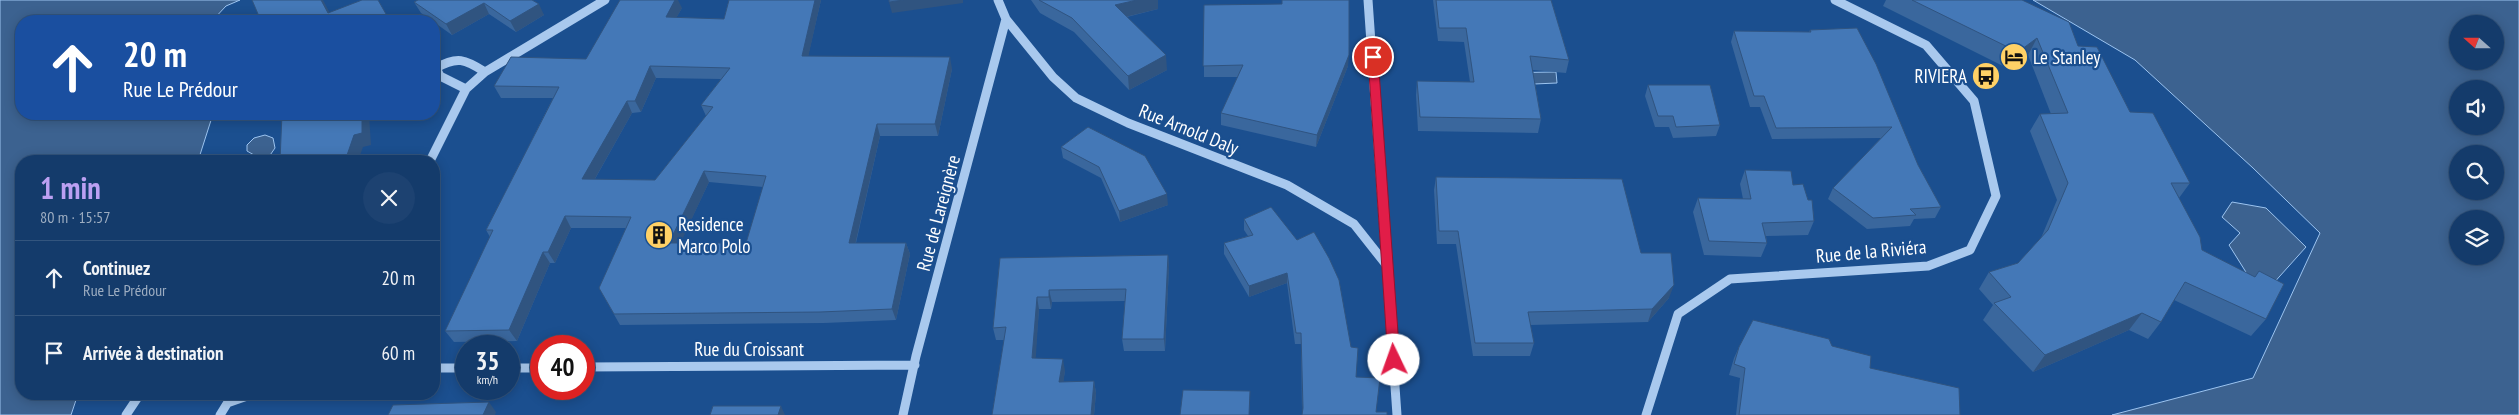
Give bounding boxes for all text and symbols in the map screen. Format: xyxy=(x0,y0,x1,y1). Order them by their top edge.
north arrow xyxy=(2449,15,2504,70)
map controls xyxy=(2449,15,2504,265)
text: 20 m xyxy=(123,31,187,77)
icon: ahead xyxy=(40,35,105,100)
pin xyxy=(1352,36,1394,78)
hotel icon: Le Stanley xyxy=(1999,42,2029,72)
icon: arrive xyxy=(1359,43,1387,71)
place label: Le Stanley xyxy=(2033,45,2101,69)
bus stop icon: RIVIERA xyxy=(1971,61,2001,91)
place label: RIVIERA xyxy=(1914,64,1967,88)
text: Rue Le Prédour xyxy=(123,75,238,103)
button: sound xyxy=(2449,80,2504,135)
street label: Rue Arnold Daly xyxy=(1136,98,1243,160)
button: search xyxy=(2449,145,2504,200)
street label: Rue de Lareignère xyxy=(911,152,965,274)
text: 1 min xyxy=(40,168,101,207)
button: close xyxy=(363,172,415,224)
text: 80 m · 15:57 xyxy=(40,207,111,227)
button: layers xyxy=(2449,210,2504,265)
place label: Residence Marco Polo xyxy=(678,212,750,258)
building icon: Residence Marco Polo xyxy=(644,220,674,250)
street label: Rue de la Riviéra xyxy=(1815,234,1927,268)
text: Continuez xyxy=(83,256,150,280)
icon: ahead xyxy=(40,264,68,292)
text: 20 m xyxy=(382,266,415,290)
text: Rue Le Prédour xyxy=(83,280,167,300)
position arrow xyxy=(1367,333,1419,385)
speed limit sign: 40 xyxy=(530,335,595,400)
street label: Rue du Croissant xyxy=(694,337,805,361)
icon: arrive xyxy=(40,339,68,367)
text: Arrivée à destination xyxy=(83,341,224,365)
text: 60 m xyxy=(382,341,415,365)
text: 35 xyxy=(476,345,499,377)
text: km/h xyxy=(477,372,498,387)

